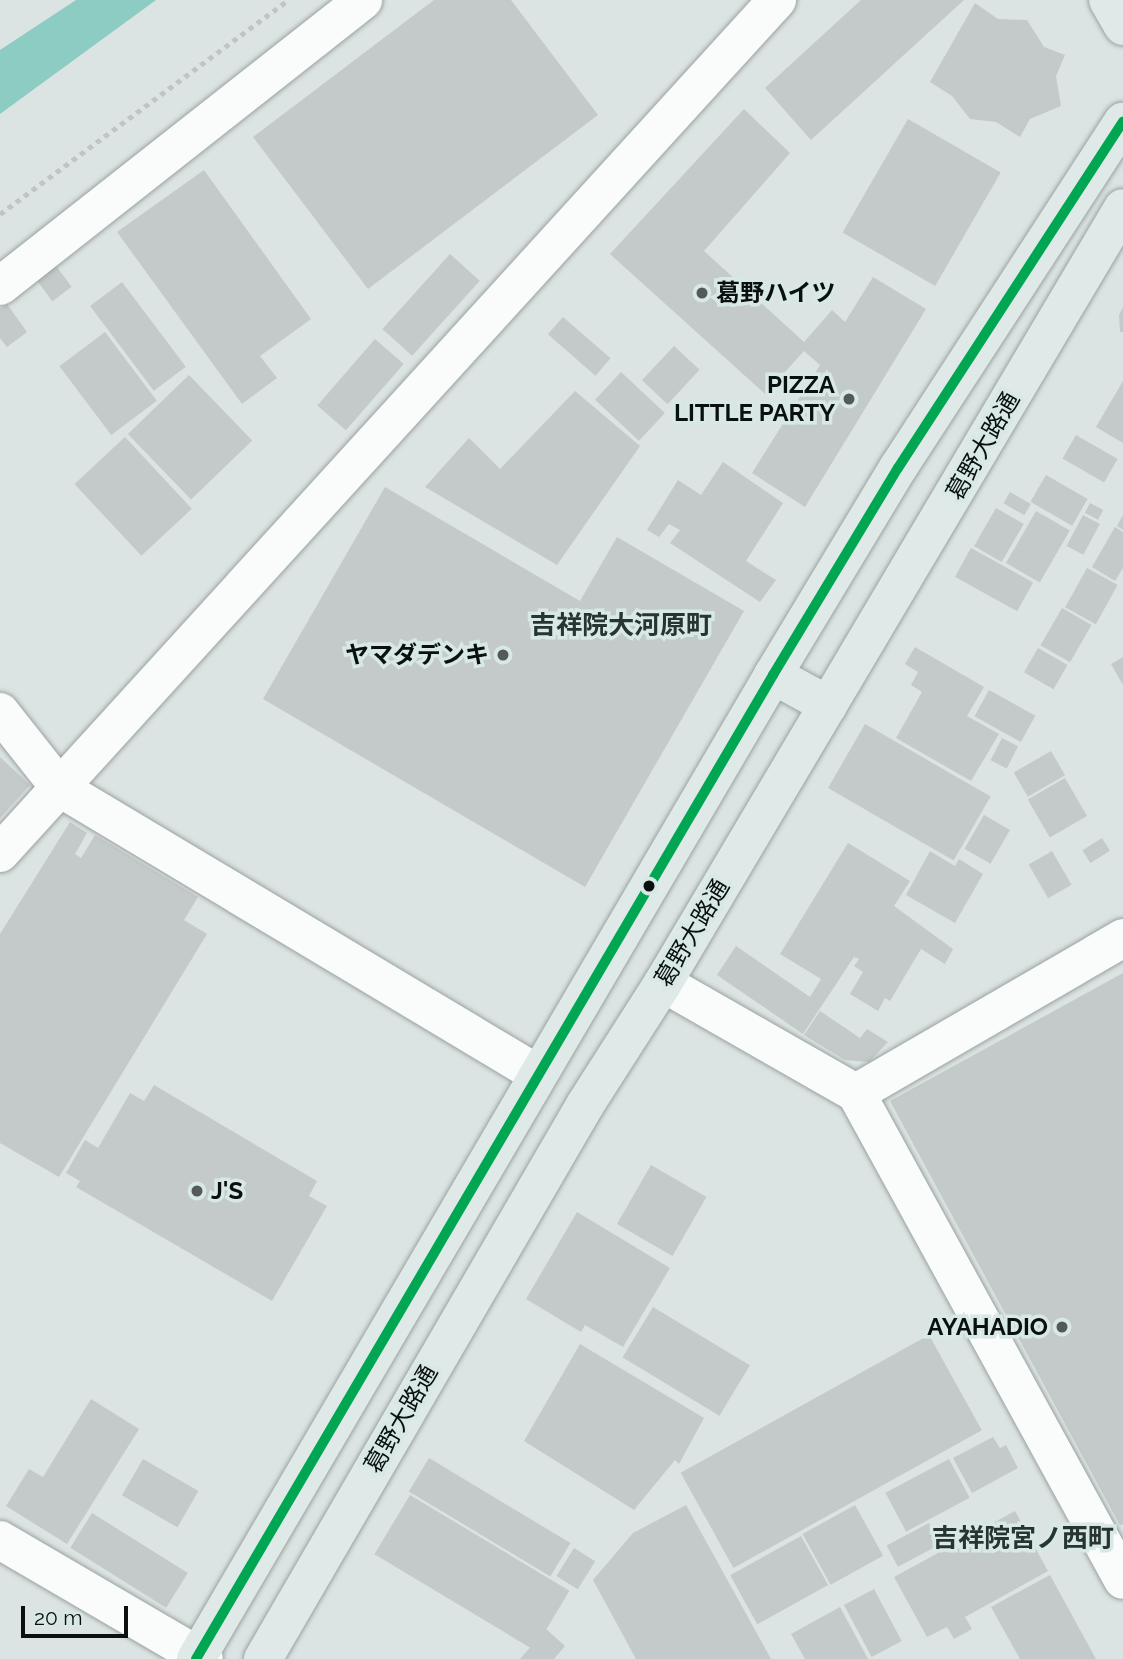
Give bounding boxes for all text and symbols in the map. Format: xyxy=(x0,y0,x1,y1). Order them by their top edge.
place label: 葛野ハイツ xyxy=(716,279,836,307)
marker: 葛野ハイツ xyxy=(694,285,710,301)
place label: PIZZA LITTLE PARTY xyxy=(674,371,835,427)
street label: 葛野大路通 xyxy=(941,387,1025,505)
marker: PIZZA LITTLE PARTY xyxy=(841,391,857,407)
district label: 吉祥院大河原町 xyxy=(530,610,712,642)
place label: ヤマダデンキ xyxy=(345,641,489,669)
marker: ヤマダデンキ xyxy=(495,647,511,663)
street label: 葛野大路通 xyxy=(649,874,735,992)
unlabelled marker xyxy=(642,879,656,893)
place label: J'S xyxy=(211,1177,243,1205)
marker: J'S xyxy=(189,1183,205,1199)
place label: AYAHADIO xyxy=(927,1313,1048,1341)
marker: AYAHADIO xyxy=(1054,1319,1070,1335)
street label: 葛野大路通 xyxy=(359,1360,443,1478)
district label: 吉祥院宮ノ西町 xyxy=(932,1523,1114,1555)
scale bar xyxy=(24,1592,131,1636)
text: 20 m xyxy=(34,1605,82,1630)

